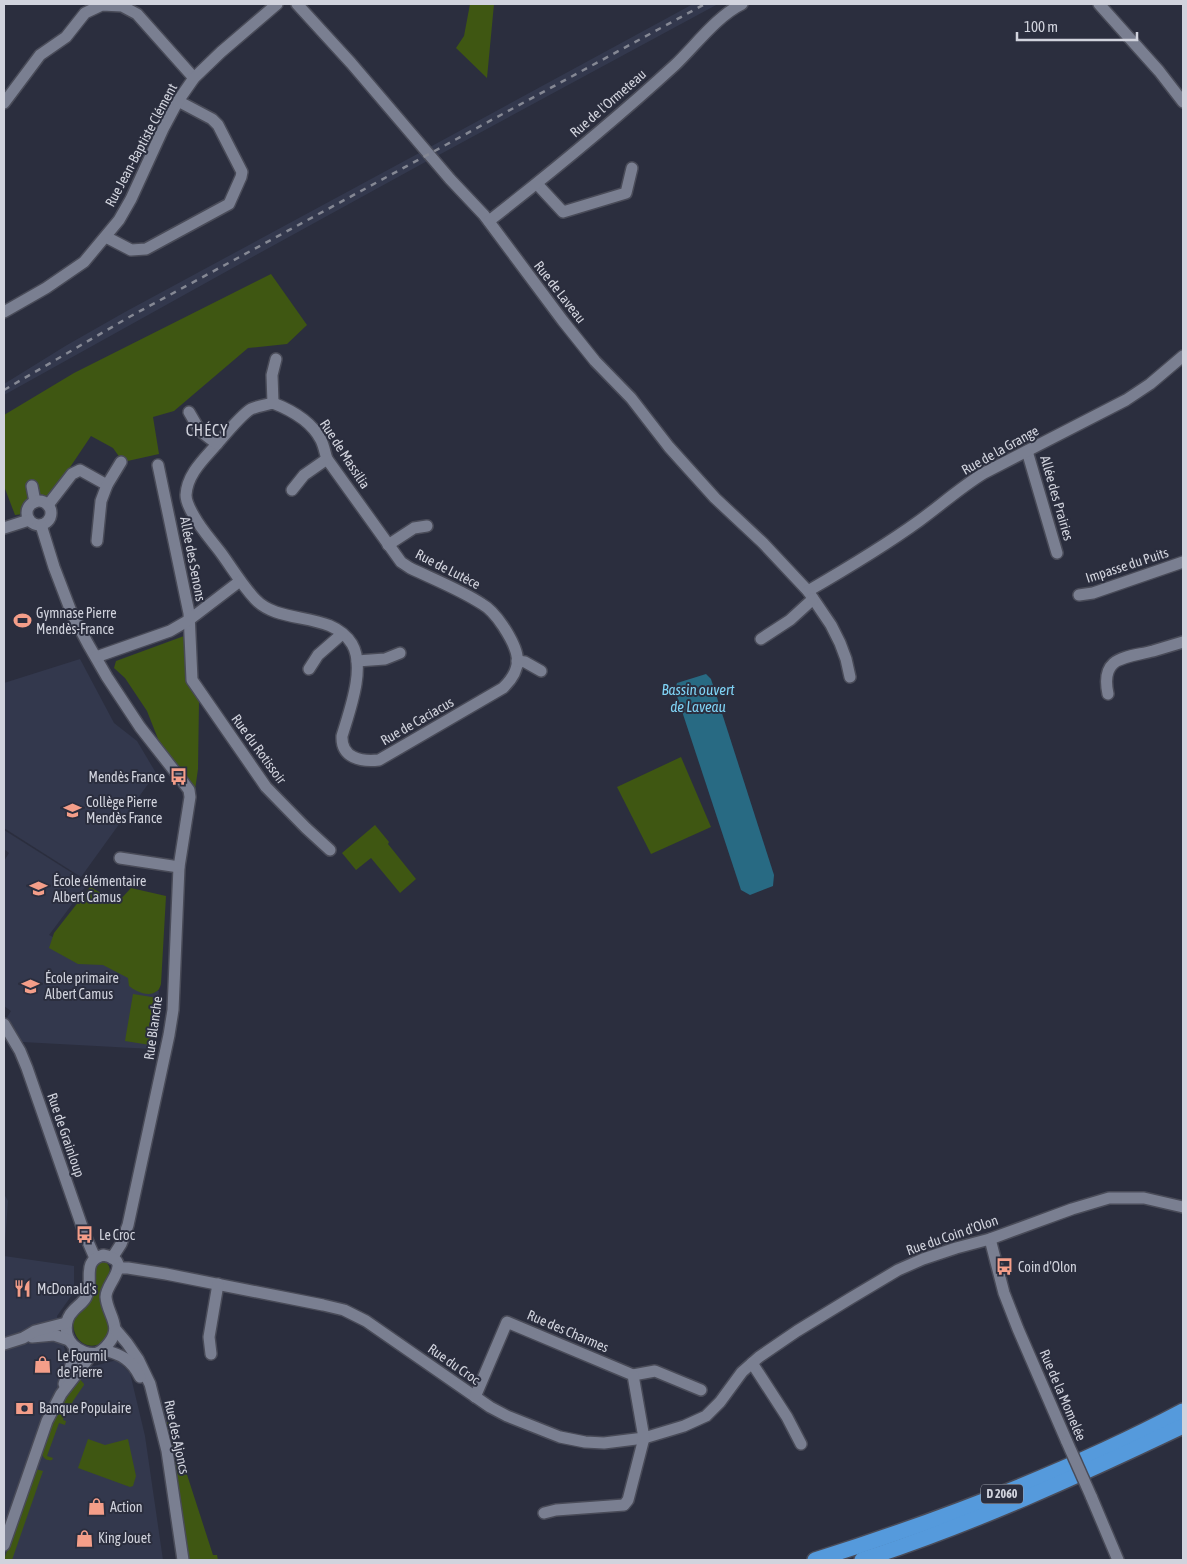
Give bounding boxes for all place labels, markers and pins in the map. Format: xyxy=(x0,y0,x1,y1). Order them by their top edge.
place label: Gymnase Pierre Mendès-France xyxy=(36,605,117,637)
sports icon: Gymnase Pierre Mendès-France xyxy=(12,611,32,631)
bus stop icon: Mendès France xyxy=(169,767,189,787)
place label: Mendès France xyxy=(89,769,165,785)
place label: Collège Pierre Mendès France xyxy=(86,794,162,826)
school or university icon: Collège Pierre Mendès France xyxy=(62,800,82,820)
place label: École élémentaire Albert Camus xyxy=(53,873,146,905)
school or university icon: École élémentaire Albert Camus xyxy=(29,879,49,899)
place label: École primaire Albert Camus xyxy=(45,970,119,1002)
school or university icon: École primaire Albert Camus xyxy=(21,976,41,996)
bus stop icon: Le Croc xyxy=(75,1225,95,1245)
place label: Le Croc xyxy=(99,1227,136,1243)
bus stop icon: Coin d'Olon xyxy=(994,1257,1014,1277)
place label: Coin d'Olon xyxy=(1018,1259,1077,1275)
restaurant icon: McDonald's xyxy=(13,1279,33,1299)
place label: McDonald's xyxy=(37,1281,97,1297)
place label: Le Fournil de Pierre xyxy=(57,1348,108,1380)
shop icon: Le Fournil de Pierre xyxy=(33,1354,53,1374)
bank icon: Banque Populaire xyxy=(15,1398,35,1418)
place label: Banque Populaire xyxy=(39,1400,131,1416)
shop icon: Action xyxy=(86,1497,106,1517)
place label: Action xyxy=(110,1499,143,1515)
shop icon: King Jouet xyxy=(74,1528,94,1548)
place label: King Jouet xyxy=(98,1530,151,1546)

